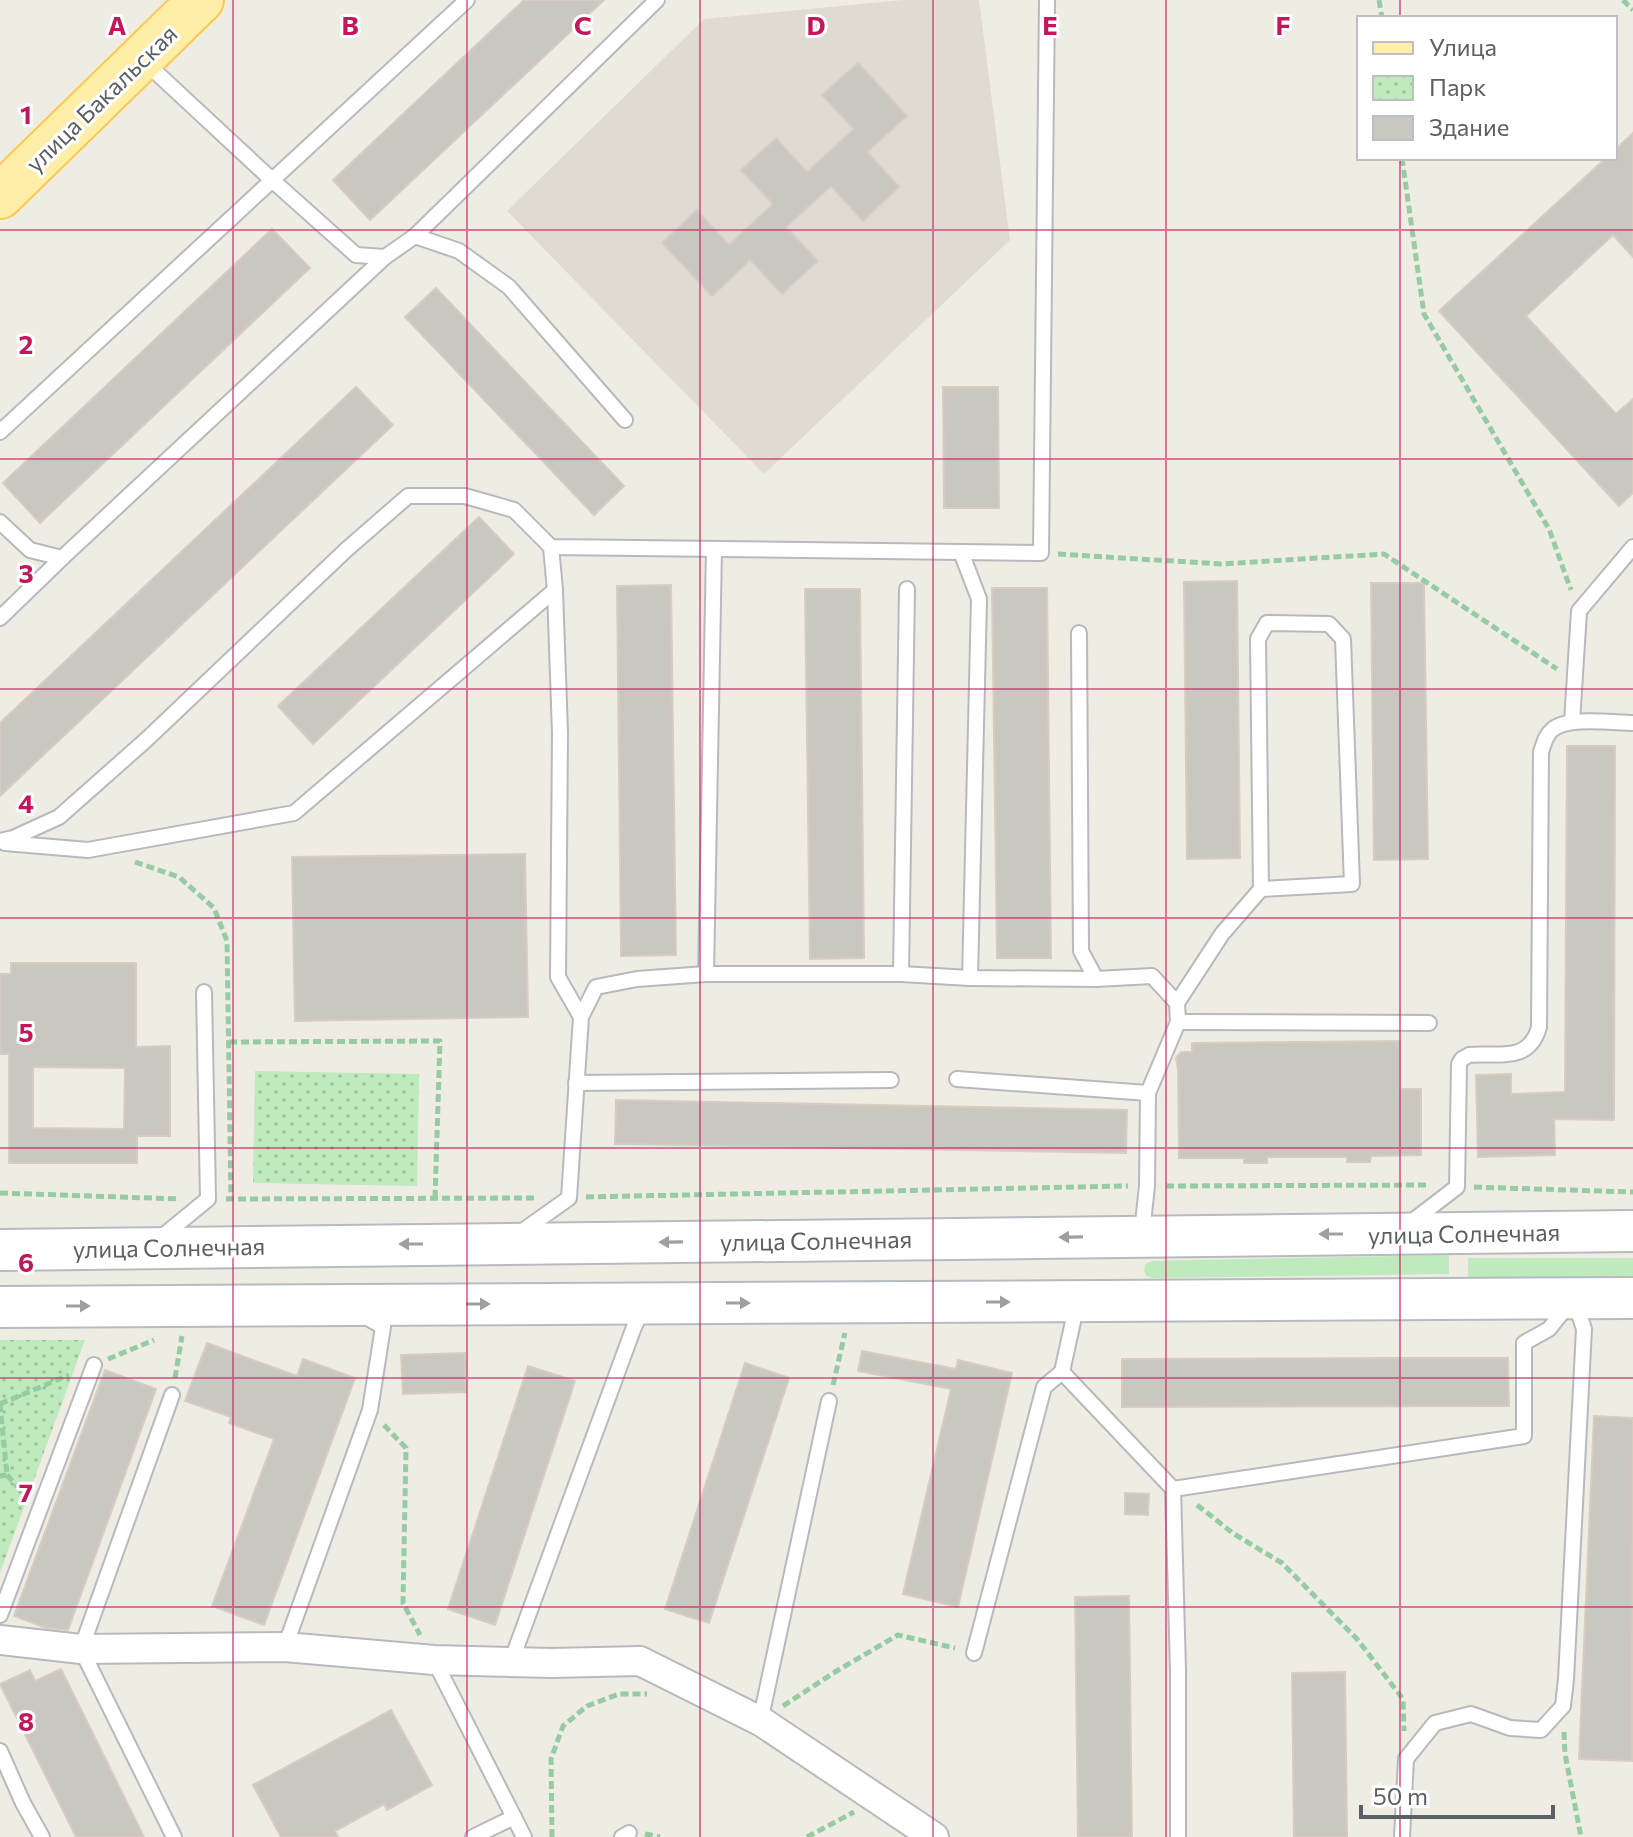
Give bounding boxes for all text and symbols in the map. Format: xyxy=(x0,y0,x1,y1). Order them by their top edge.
text: A xyxy=(108,9,127,40)
text: B xyxy=(341,9,359,40)
text: C xyxy=(574,9,592,40)
text: D xyxy=(806,9,826,40)
text: E xyxy=(1042,9,1058,40)
text: F xyxy=(1275,9,1291,40)
legend xyxy=(1357,16,1617,160)
street label: улица Бакальская xyxy=(19,18,183,178)
text: Улица xyxy=(1429,32,1497,61)
text: Парк xyxy=(1429,72,1486,101)
text: 1 xyxy=(20,98,32,129)
text: Здание xyxy=(1429,112,1509,141)
text: 2 xyxy=(19,328,33,359)
text: 3 xyxy=(18,557,34,588)
text: 4 xyxy=(18,787,34,818)
text: 5 xyxy=(18,1016,34,1047)
street label: улица Солнечная xyxy=(1368,1217,1560,1249)
street label: улица Солнечная xyxy=(720,1224,912,1256)
one-way arrow xyxy=(1318,1228,1343,1240)
street label: улица Солнечная xyxy=(73,1231,265,1263)
one-way arrow xyxy=(1058,1231,1083,1243)
one-way arrow xyxy=(658,1236,683,1248)
one-way arrow xyxy=(398,1238,423,1250)
text: 6 xyxy=(18,1246,34,1277)
one-way arrow xyxy=(986,1295,1011,1308)
one-way arrow xyxy=(726,1297,751,1309)
one-way arrow xyxy=(466,1298,491,1310)
one-way arrow xyxy=(66,1300,91,1312)
text: 7 xyxy=(19,1476,33,1507)
text: 8 xyxy=(18,1705,34,1736)
scale bar xyxy=(1361,1769,1553,1819)
text: 50 m xyxy=(1373,1781,1428,1810)

